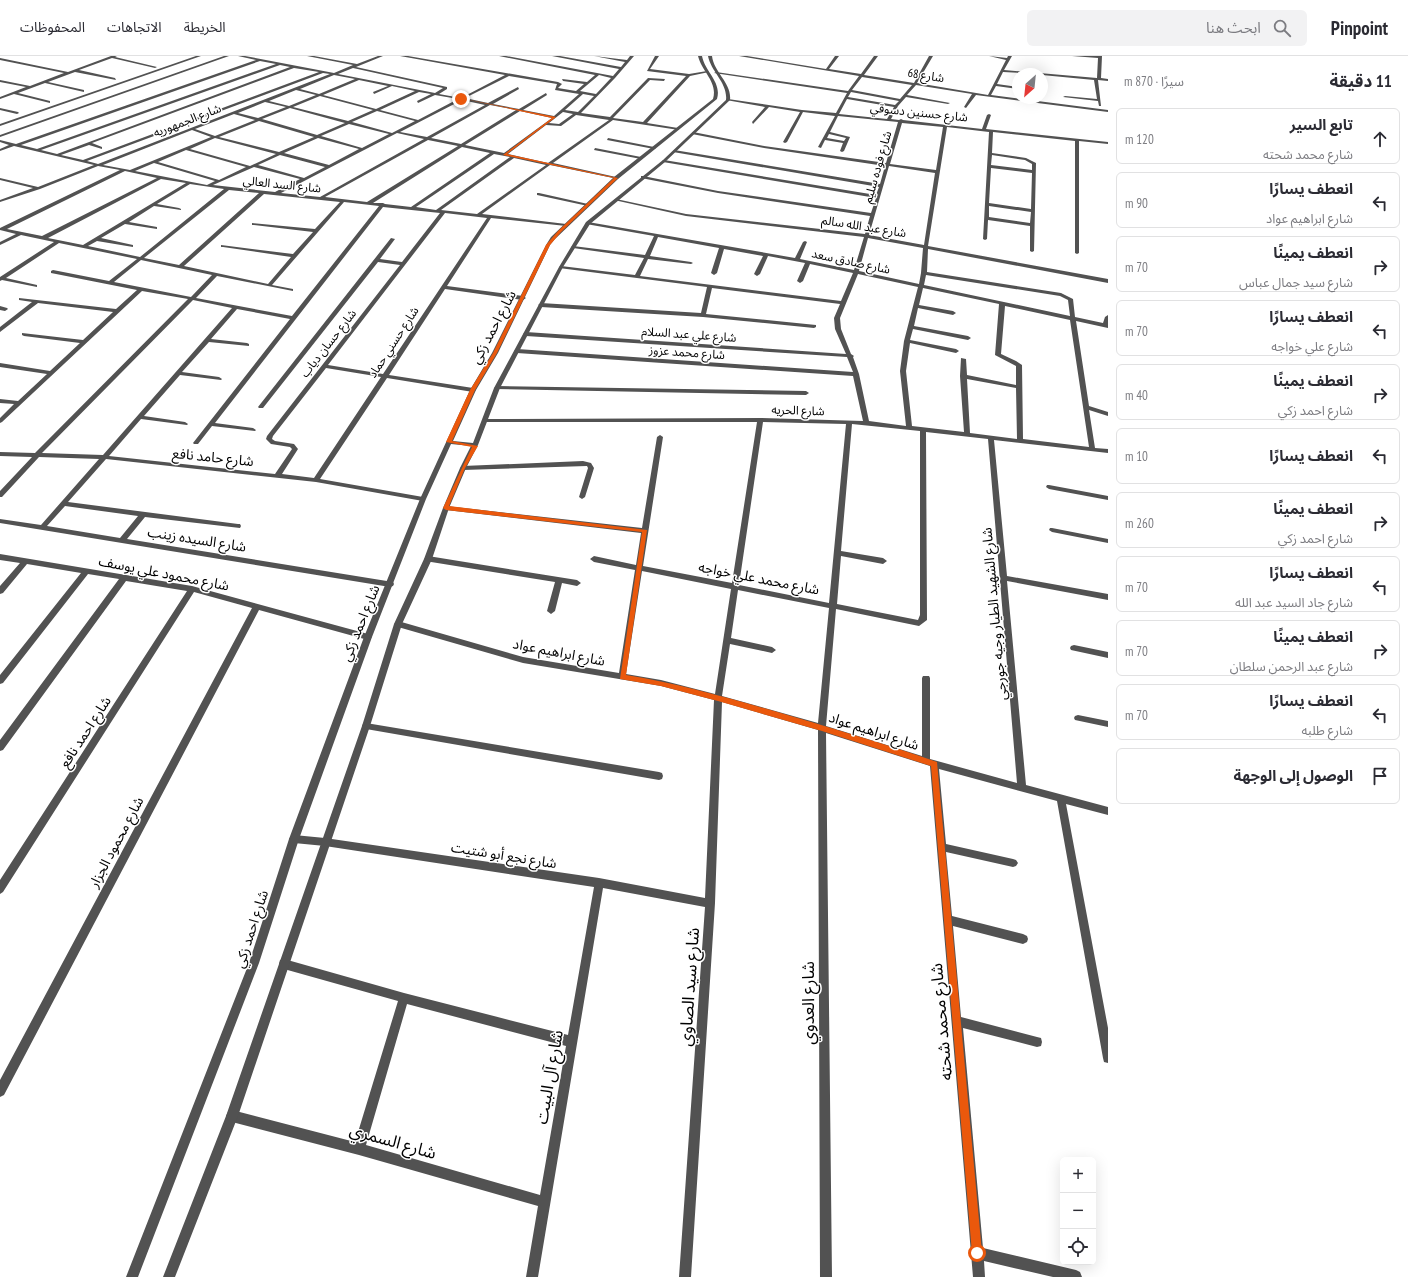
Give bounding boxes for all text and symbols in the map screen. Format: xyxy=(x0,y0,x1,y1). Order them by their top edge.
search box xyxy=(1027,10,1307,46)
text: Pinpoint xyxy=(1331,16,1388,40)
icon: search xyxy=(1271,17,1293,39)
text: المحفوظات xyxy=(20,18,85,36)
text: الاتجاهات xyxy=(107,18,162,36)
text: الخريطة xyxy=(184,18,226,36)
text: ابحث هنا xyxy=(1206,18,1261,37)
street label: شارع 68 xyxy=(906,65,945,87)
north arrow xyxy=(1012,68,1048,104)
text: 11 دقيقة xyxy=(1329,70,1392,92)
text: سيرًا · 870 m xyxy=(1124,73,1184,90)
route end xyxy=(452,90,470,108)
street label: شارع حسنين دسوقي xyxy=(869,99,969,127)
street label: شارع الجمهوريه xyxy=(151,100,224,142)
text: تابع السير xyxy=(1290,115,1353,134)
icon: ahead xyxy=(1369,128,1391,150)
street label: شارع فوده سليم xyxy=(860,129,896,205)
text: 120 m xyxy=(1125,131,1154,148)
text: شارع محمد شحته xyxy=(1263,146,1353,163)
street label: شارع السد العالي xyxy=(242,172,322,198)
text: انعطف يسارًا xyxy=(1269,179,1353,198)
icon: left xyxy=(1369,192,1391,214)
text: 90 m xyxy=(1125,195,1148,212)
text: شارع ابراهيم عواد xyxy=(1266,210,1353,227)
street label: شارع عبد الله سالم xyxy=(820,212,908,242)
text: انعطف يمينًا xyxy=(1273,243,1353,262)
street label: شارع صادق سعد xyxy=(810,245,892,279)
icon: right xyxy=(1369,256,1391,278)
text: 70 m xyxy=(1125,259,1148,276)
text: شارع سيد جمال عباس xyxy=(1239,274,1353,291)
street label: شارع احمد زكي xyxy=(466,287,522,368)
street label: شارع حسني حماد xyxy=(364,304,424,382)
street label: شارع حسان دياب xyxy=(297,306,361,381)
text: انعطف يسارًا xyxy=(1269,307,1353,326)
icon: left xyxy=(1369,320,1391,342)
street label: شارع علي عبد السلام xyxy=(641,323,737,348)
text: 70 m xyxy=(1125,323,1148,340)
text: شارع علي خواجه xyxy=(1271,338,1353,355)
street label: شارع محمد عزوز xyxy=(647,342,726,364)
text: انعطف يمينًا xyxy=(1273,371,1353,390)
icon: right xyxy=(1369,384,1391,406)
text: 40 m xyxy=(1125,387,1148,404)
street label: شارع الحريه xyxy=(771,402,825,420)
text: شارع احمد زكي xyxy=(1278,402,1353,419)
street label: شارع حامد نافع xyxy=(171,444,255,472)
icon: left xyxy=(1369,445,1391,467)
text: انعطف يسارًا xyxy=(1269,446,1353,465)
text: 10 m xyxy=(1125,448,1148,465)
text: انعطف يمينًا xyxy=(1273,499,1353,518)
icon: right xyxy=(1369,512,1391,534)
text: 260 m xyxy=(1125,515,1154,532)
street label: شارع السيده زينب xyxy=(146,522,248,558)
street label: شارع الشهيد الطيار وجيه جورجي xyxy=(977,526,1013,701)
text: شارع احمد زكي xyxy=(1278,530,1353,547)
street label: شارع محمود علي يوسف xyxy=(97,552,231,597)
street label: شارع محمد علي خواجه xyxy=(697,557,821,601)
text: انعطف يسارًا xyxy=(1269,563,1353,582)
icon: left xyxy=(1369,576,1391,598)
text: 70 m xyxy=(1125,579,1148,596)
street label: شارع احمد زكي xyxy=(336,582,386,665)
text: شارع جاد السيد عبد الله xyxy=(1235,594,1353,611)
text: انعطف يمينًا xyxy=(1273,627,1353,646)
street label: شارع ابراهيم عواد xyxy=(511,634,607,672)
icon: right xyxy=(1369,640,1391,662)
text: 70 m xyxy=(1125,643,1148,660)
text: شارع عبد الرحمن سلطان xyxy=(1230,658,1353,675)
text: انعطف يسارًا xyxy=(1269,691,1353,710)
street label: شارع احمد نافع xyxy=(55,693,117,772)
icon: left xyxy=(1369,704,1391,726)
text: 70 m xyxy=(1125,707,1148,724)
street label: شارع ابراهيم عواد xyxy=(826,708,921,756)
text: شارع طلبه xyxy=(1301,722,1353,739)
icon: arrive xyxy=(1369,765,1391,787)
text: الوصول إلى الوجهة xyxy=(1234,766,1353,785)
street label: شارع محمود الجزار xyxy=(84,793,149,892)
street label: شارع نجع أبو شتيت xyxy=(450,838,558,874)
street label: شارع احمد زكي xyxy=(230,888,274,971)
street label: شارع سيد الصاوي xyxy=(674,927,706,1047)
street label: شارع العدوي xyxy=(797,961,821,1045)
street label: شارع محمد شحته xyxy=(925,962,959,1082)
street label: شارع آل البيت xyxy=(530,1028,570,1126)
street label: شارع السمري xyxy=(347,1118,439,1166)
map controls xyxy=(1060,1157,1096,1265)
button: + xyxy=(1060,1157,1096,1193)
button: − xyxy=(1060,1193,1096,1229)
button: locate xyxy=(1060,1229,1096,1265)
route start xyxy=(968,1244,986,1262)

